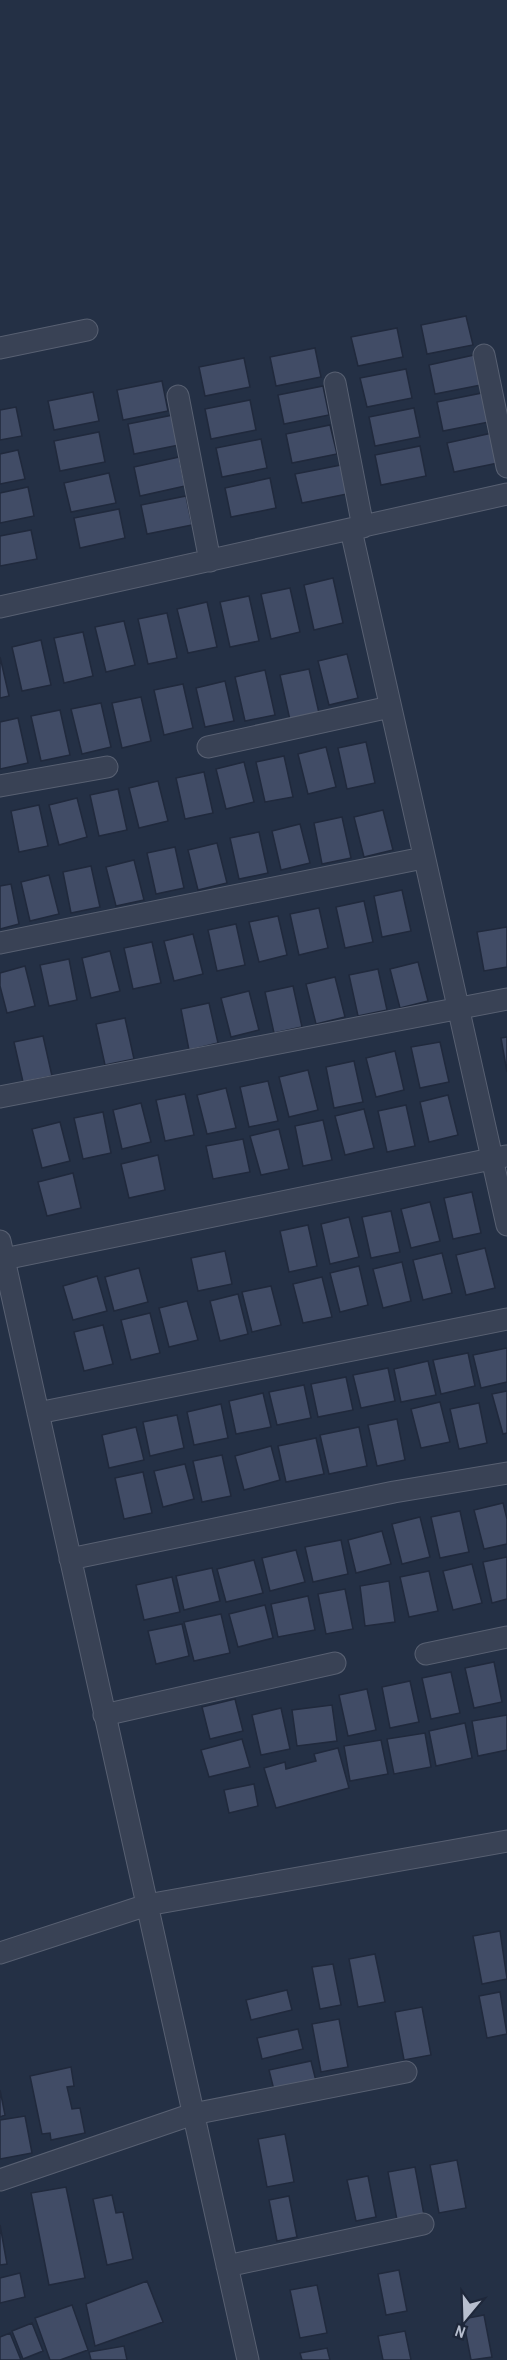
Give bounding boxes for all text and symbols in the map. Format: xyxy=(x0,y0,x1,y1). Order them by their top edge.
north arrow xyxy=(435,2288,495,2348)
text: N xyxy=(452,2320,468,2344)

